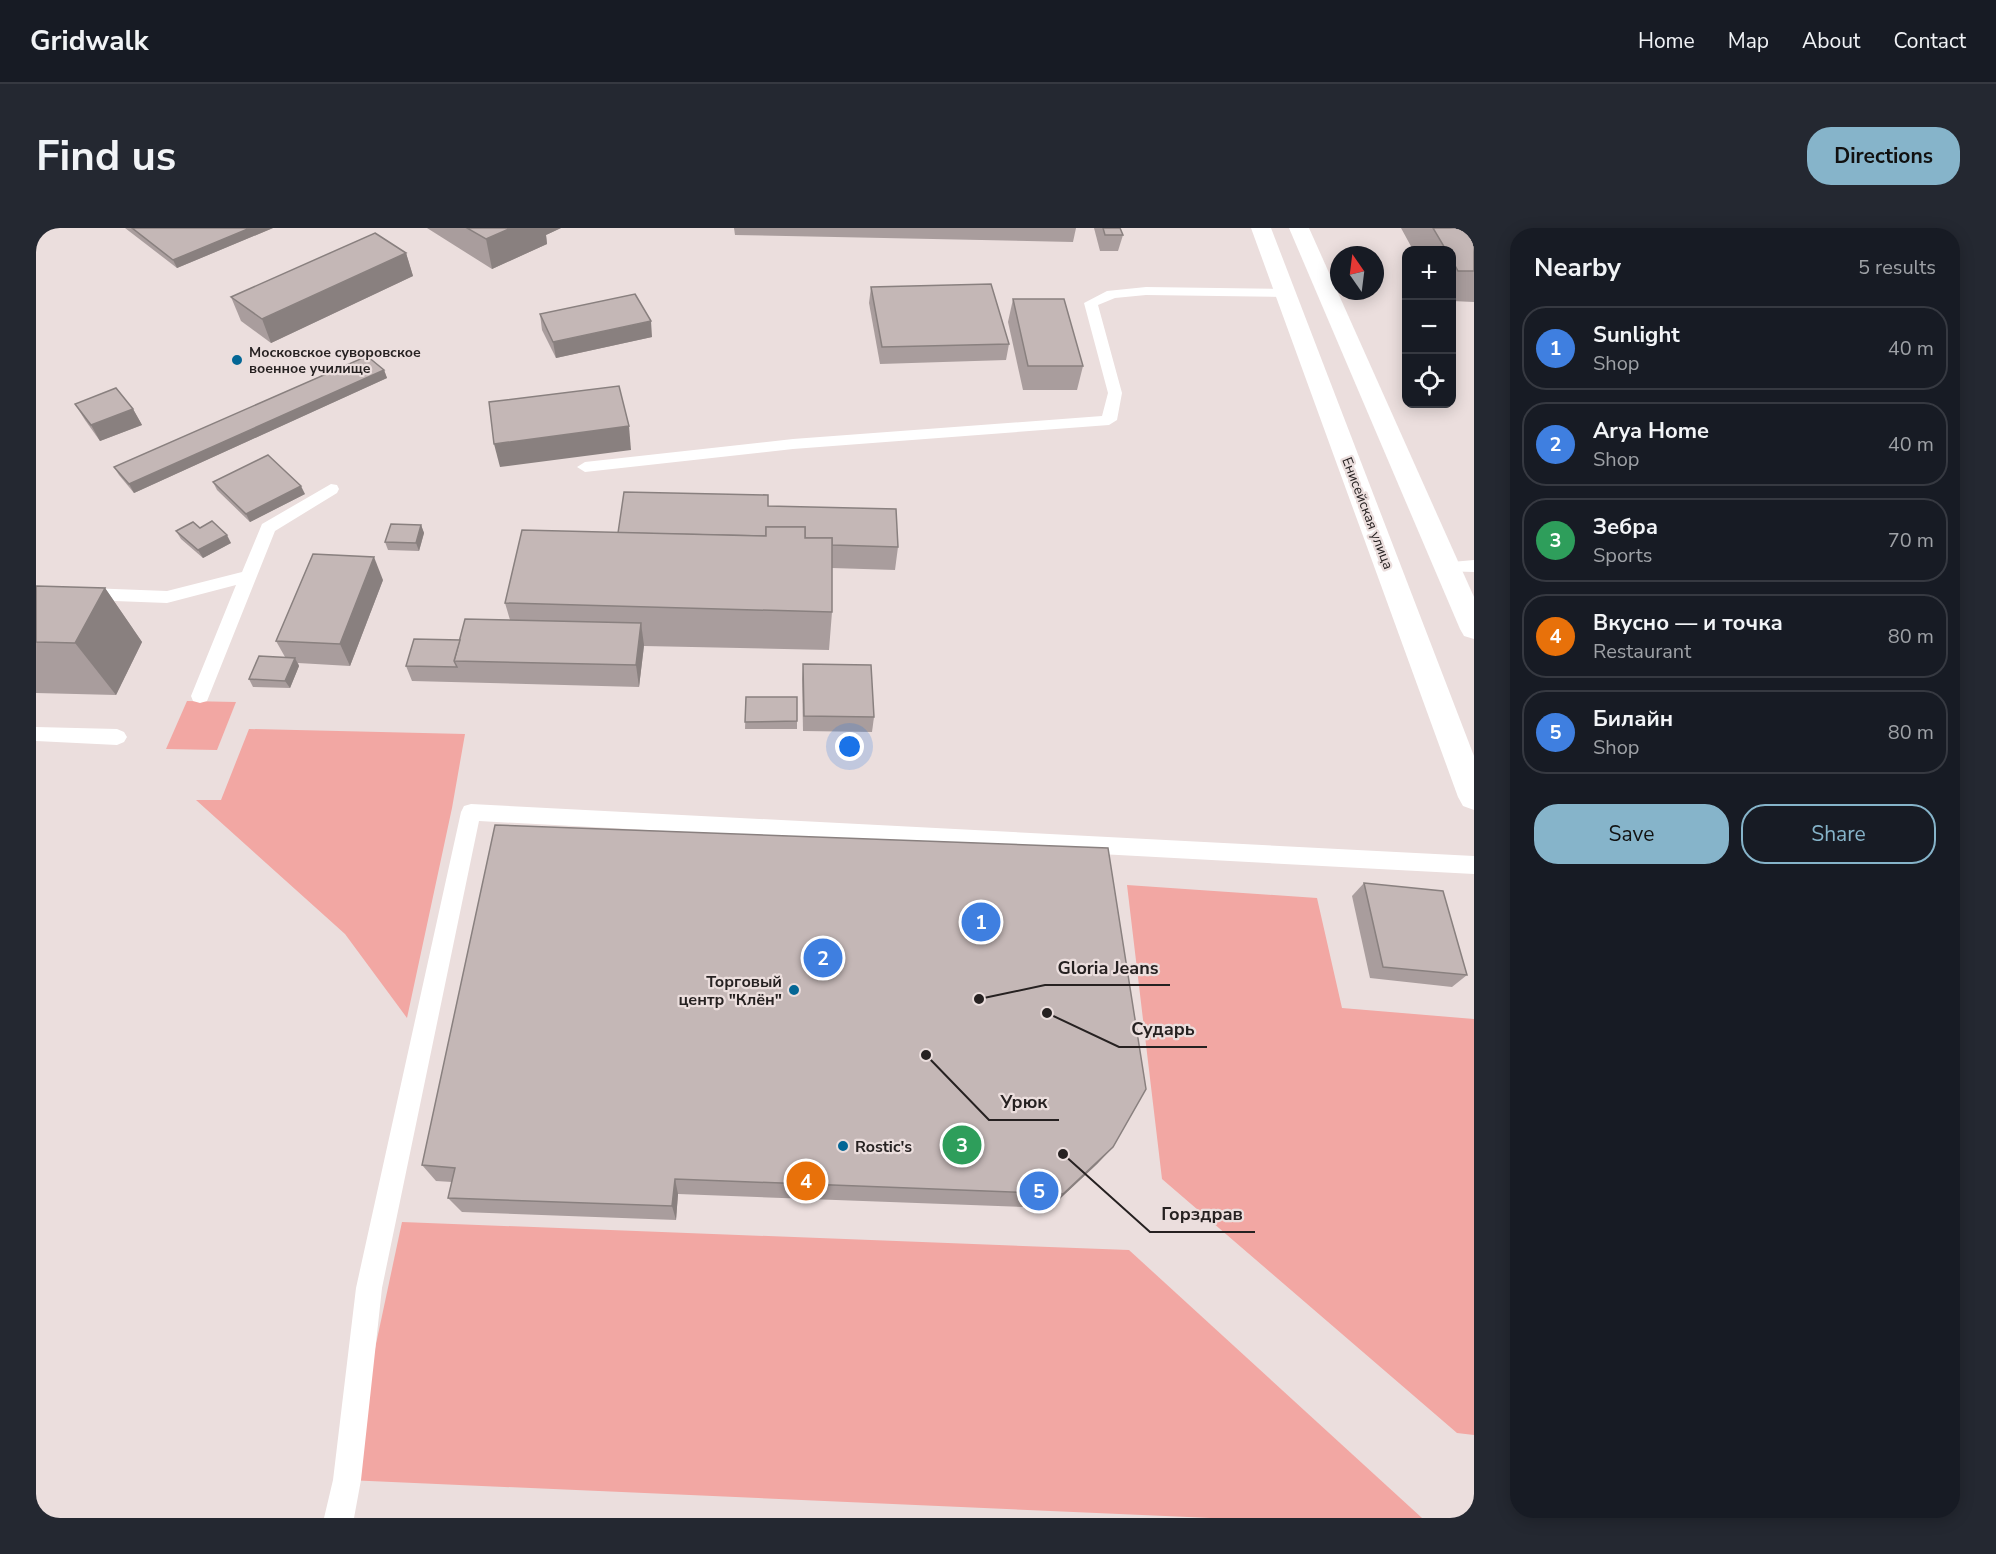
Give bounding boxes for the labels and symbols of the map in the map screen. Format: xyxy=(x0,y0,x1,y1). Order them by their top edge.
north arrow xyxy=(1330,246,1384,300)
place label: Московское суворовское военное училище xyxy=(249,343,421,378)
marker: Московское суворовское военное училище xyxy=(230,353,244,367)
street label: Енисейская улица xyxy=(1337,454,1398,572)
your location xyxy=(835,732,864,761)
pin: 1 xyxy=(962,900,1000,944)
pin: 2 xyxy=(804,936,842,980)
callout: Gloria Jeans xyxy=(1045,949,1170,985)
text: Gloria Jeans xyxy=(1058,956,1159,980)
place label: Торговый центр "Клён" xyxy=(678,971,782,1011)
marker: Торговый центр "Клён" xyxy=(787,983,801,997)
callout: Сударь xyxy=(1119,1011,1207,1047)
text: Сударь xyxy=(1131,1017,1195,1041)
callout: Урюк xyxy=(989,1084,1059,1120)
text: Урюк xyxy=(1000,1090,1048,1114)
pin: 3 xyxy=(942,1122,982,1168)
place label: Rostic's xyxy=(855,1136,912,1158)
marker: Rostic's xyxy=(836,1139,850,1153)
pin: 4 xyxy=(786,1158,826,1204)
pin: 5 xyxy=(1020,1168,1058,1214)
callout: Горздрав xyxy=(1150,1196,1255,1232)
text: Горздрав xyxy=(1161,1202,1243,1226)

